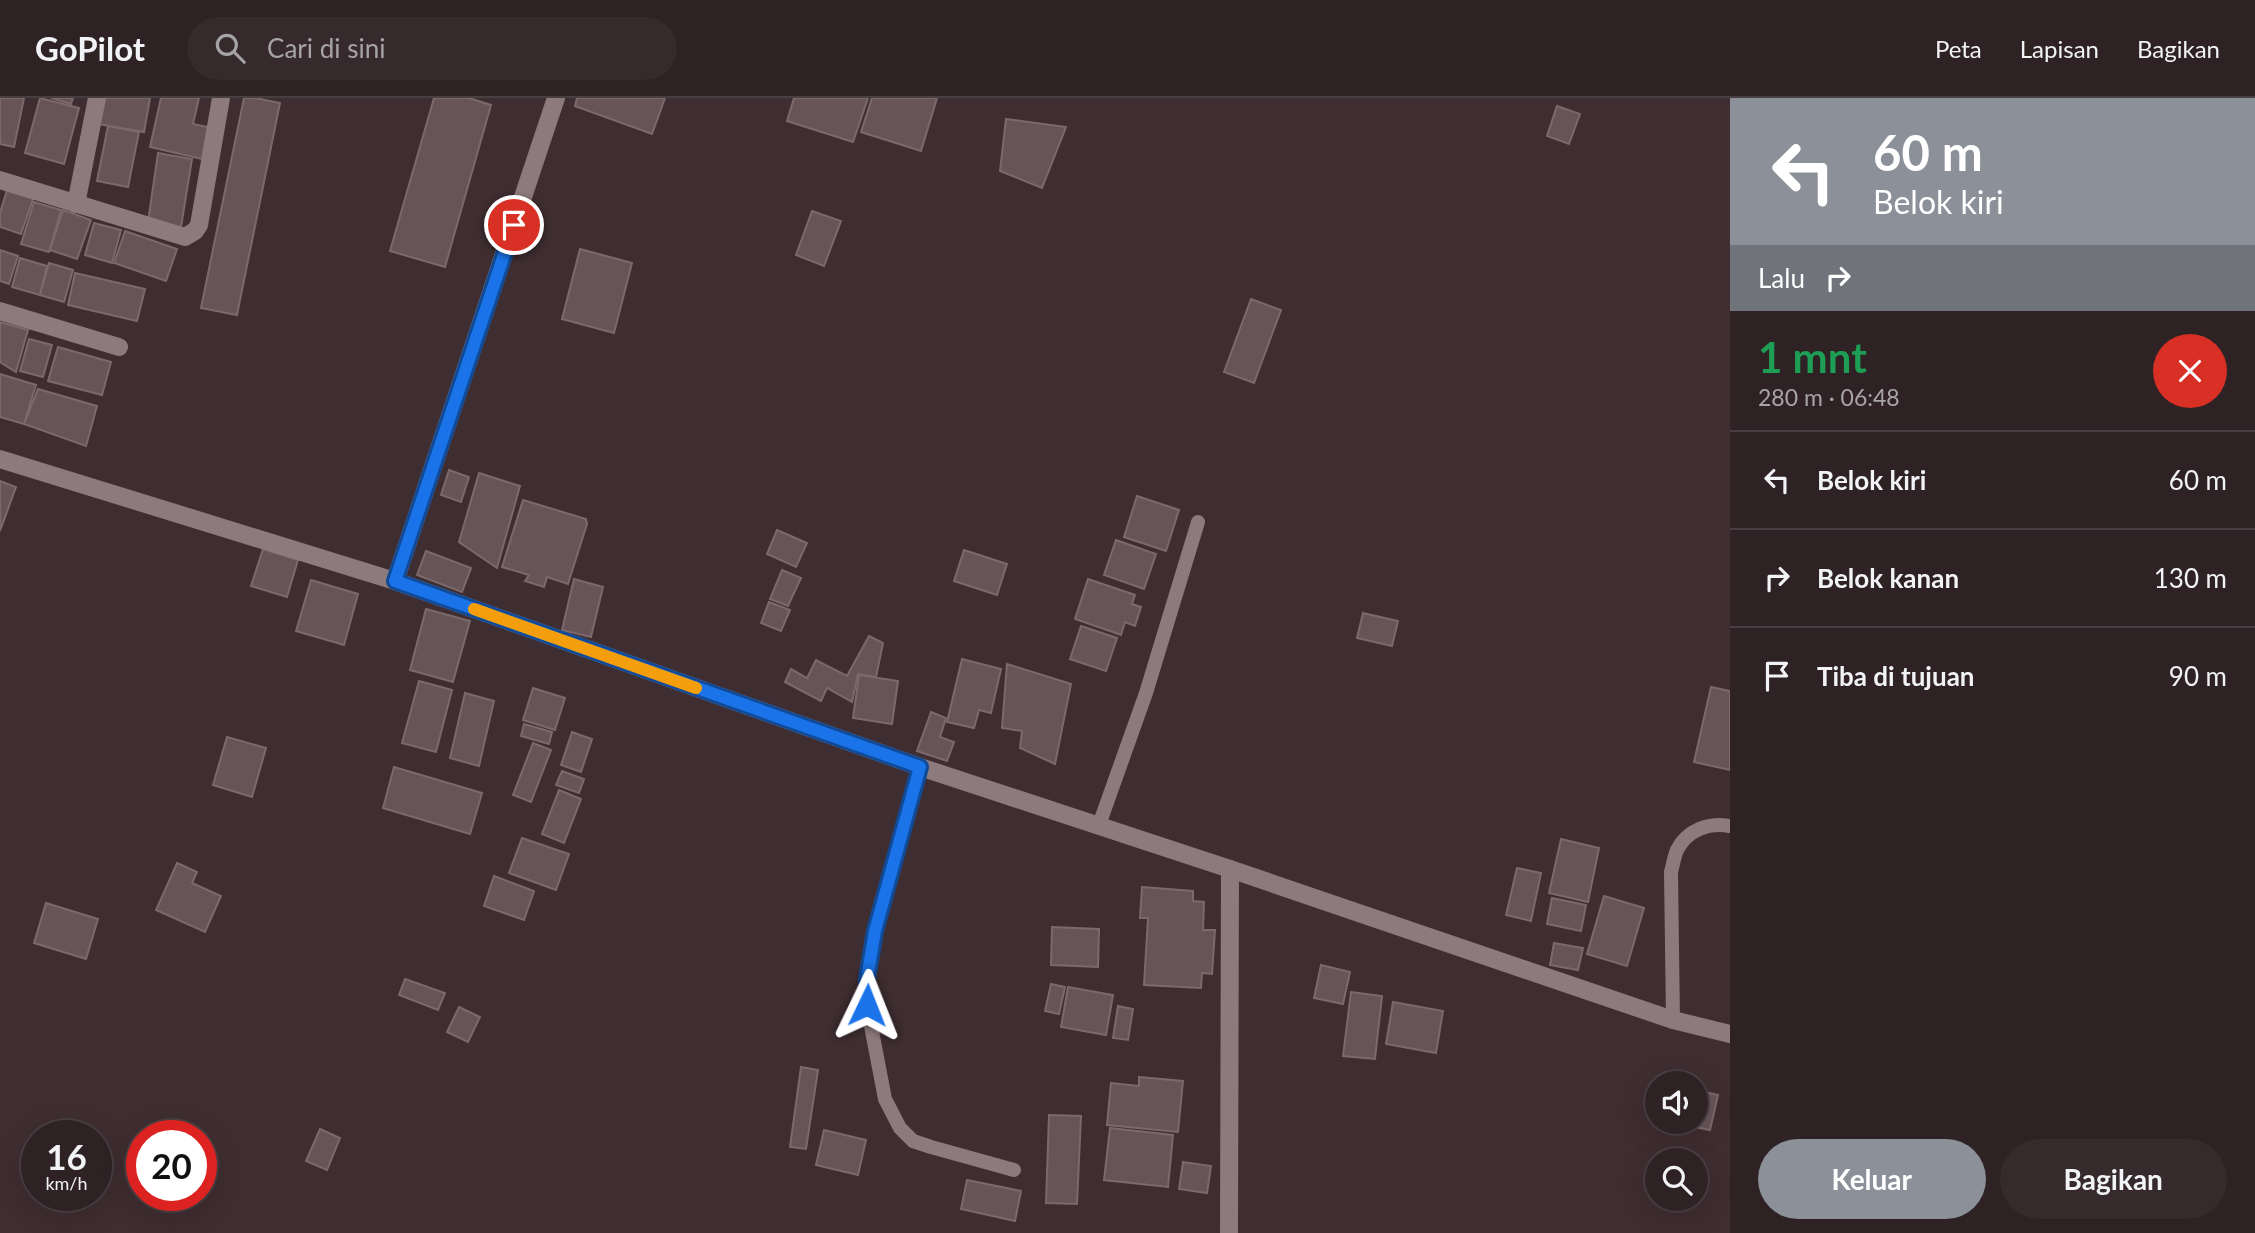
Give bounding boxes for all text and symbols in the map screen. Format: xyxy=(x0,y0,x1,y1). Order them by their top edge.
search box xyxy=(187,17,677,80)
text: GoPilot xyxy=(35,28,145,68)
icon: search xyxy=(211,29,249,67)
text: Cari di sini xyxy=(267,32,385,64)
text: Peta xyxy=(1935,34,1982,63)
text: Lapisan xyxy=(2020,34,2099,63)
text: Bagikan xyxy=(2137,34,2220,63)
text: 60 m xyxy=(1873,123,1983,181)
icon: left xyxy=(1758,126,1849,217)
text: Belok kiri xyxy=(1873,182,2004,221)
pin xyxy=(484,195,544,255)
icon: arrive xyxy=(495,206,533,244)
icon: right xyxy=(1819,259,1857,297)
text: Lalu xyxy=(1758,262,1805,294)
text: 1 mnt xyxy=(1758,332,1867,382)
button: close xyxy=(2153,334,2227,408)
text: 280 m · 06:48 xyxy=(1758,383,1900,411)
icon: left xyxy=(1758,461,1796,499)
text: Belok kiri xyxy=(1817,464,1926,496)
text: 60 m xyxy=(2169,464,2227,496)
icon: right xyxy=(1758,559,1796,597)
text: Belok kanan xyxy=(1817,562,1959,594)
text: 130 m xyxy=(2154,562,2227,594)
icon: arrive xyxy=(1758,657,1796,695)
text: Tiba di tujuan xyxy=(1817,660,1975,692)
text: 90 m xyxy=(2169,660,2227,692)
position arrow xyxy=(830,968,904,1042)
map controls xyxy=(1645,1071,1708,1211)
button: sound xyxy=(1645,1071,1708,1134)
speed limit sign: 20 xyxy=(126,1120,217,1211)
text: 16 xyxy=(46,1135,87,1177)
button: Keluar xyxy=(1758,1139,1986,1219)
button: Bagikan xyxy=(2000,1139,2227,1219)
button: search xyxy=(1645,1148,1708,1211)
text: km/h xyxy=(45,1172,88,1194)

